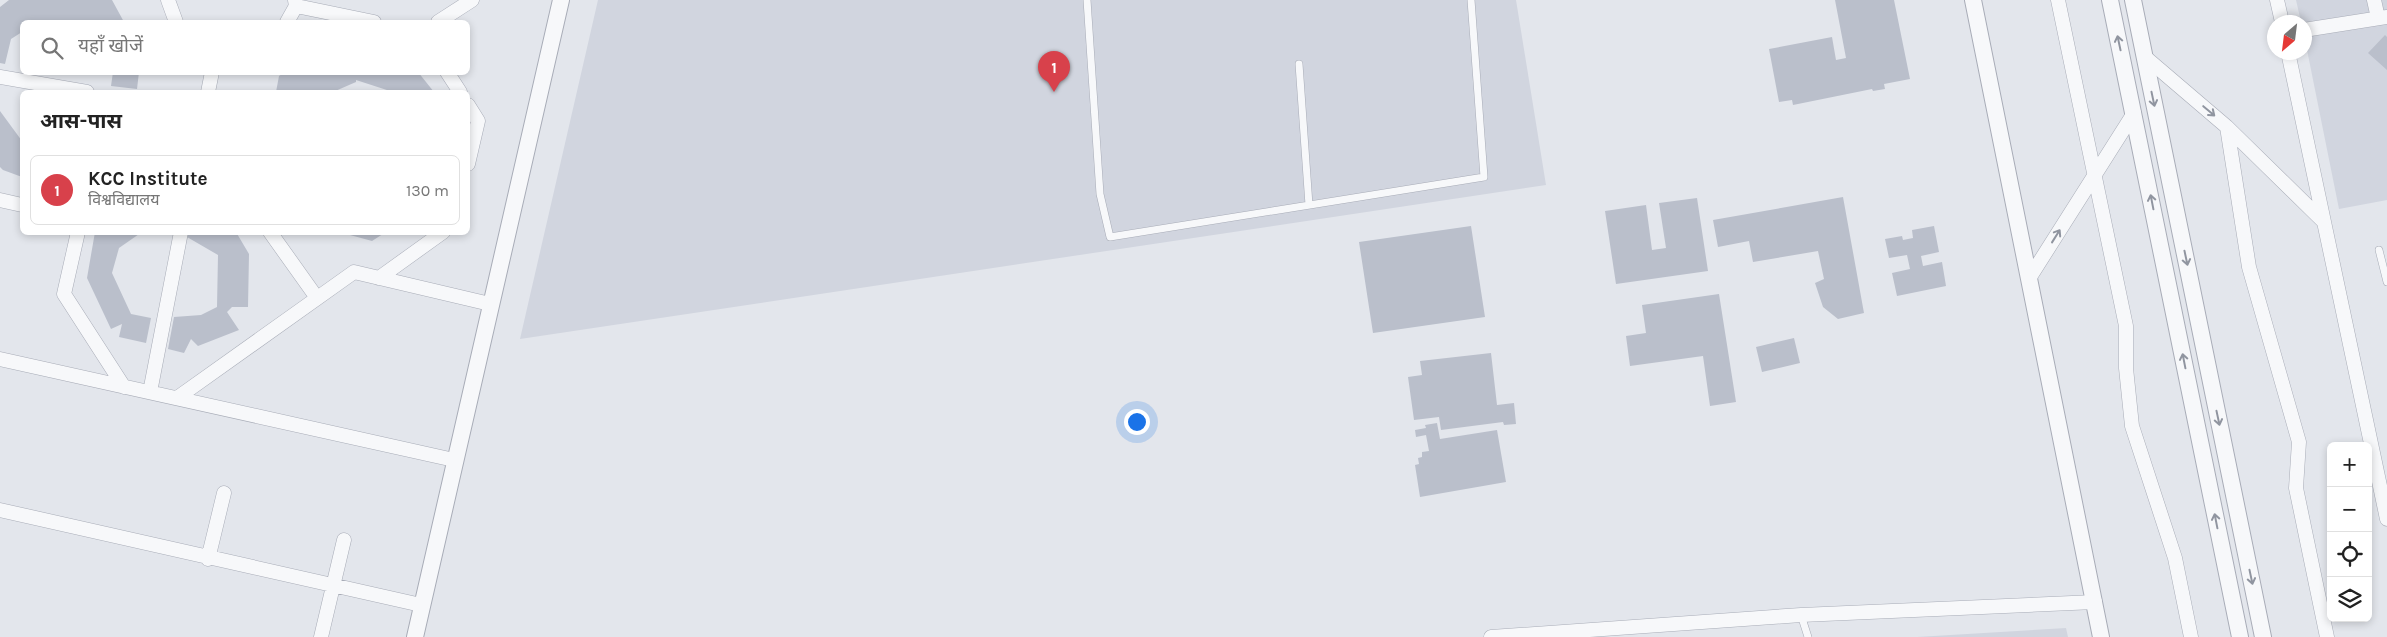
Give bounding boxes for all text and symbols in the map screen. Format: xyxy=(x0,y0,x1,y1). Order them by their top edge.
north arrow xyxy=(2267,15,2312,60)
search box xyxy=(20,20,470,75)
icon: search xyxy=(38,34,66,62)
text: यहाँ खोजें xyxy=(78,35,143,57)
one-way arrow xyxy=(2114,35,2124,51)
pin: 1 xyxy=(1038,51,1070,92)
one-way arrow xyxy=(2149,91,2159,107)
one-way arrow xyxy=(2202,105,2215,117)
text: आस-पास xyxy=(40,109,122,133)
text: KCC Institute xyxy=(88,168,208,190)
text: 1 xyxy=(54,181,60,200)
text: 130 m xyxy=(406,181,449,200)
text: विश्वविद्यालय xyxy=(88,190,159,209)
one-way arrow xyxy=(2147,194,2156,210)
one-way arrow xyxy=(2052,229,2062,243)
one-way arrow xyxy=(2181,250,2191,266)
one-way arrow xyxy=(2179,354,2188,370)
your location xyxy=(1124,409,1150,435)
one-way arrow xyxy=(2214,409,2223,425)
map controls xyxy=(2327,442,2372,622)
button: + xyxy=(2327,442,2372,487)
button: − xyxy=(2327,487,2372,532)
one-way arrow xyxy=(2211,513,2221,529)
button: locate xyxy=(2327,532,2372,577)
one-way arrow xyxy=(2246,568,2256,584)
button: layers xyxy=(2327,577,2372,622)

